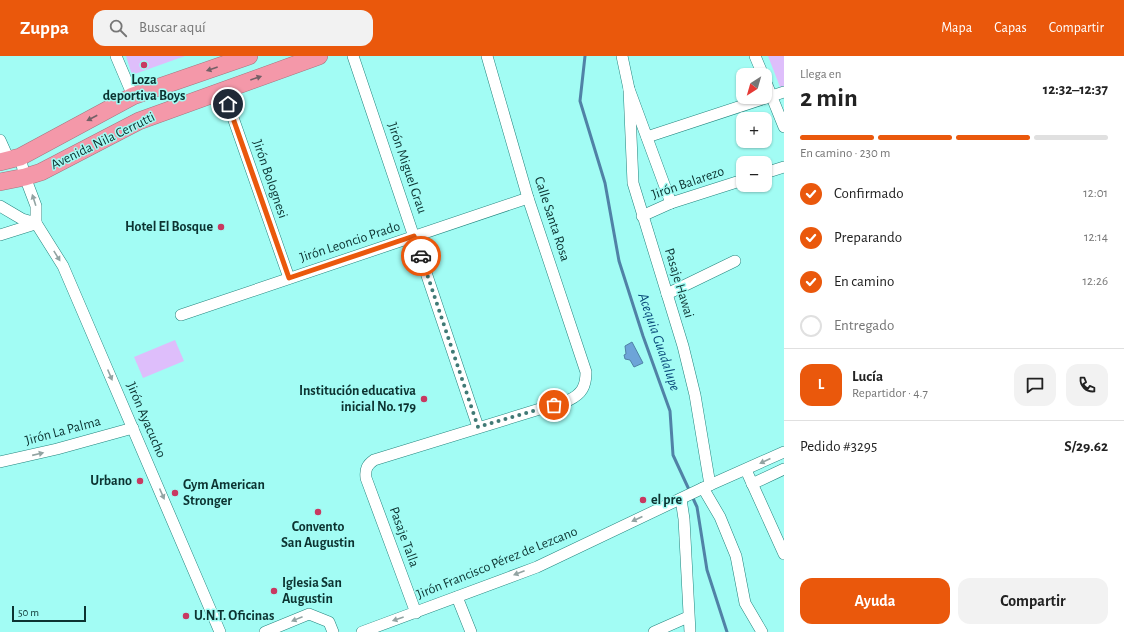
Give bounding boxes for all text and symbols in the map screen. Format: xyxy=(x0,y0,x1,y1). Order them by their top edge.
search box xyxy=(93,10,373,46)
icon: search xyxy=(107,17,129,39)
text: Zuppa xyxy=(20,19,69,38)
text: Buscar aquí xyxy=(139,20,206,35)
text: Mapa xyxy=(941,21,972,35)
text: Capas xyxy=(994,21,1027,35)
text: Compartir xyxy=(1049,21,1104,35)
marker: Loza deportiva Boys xyxy=(139,60,149,70)
one-way arrow xyxy=(205,66,217,72)
north arrow xyxy=(736,68,772,104)
map controls xyxy=(736,68,772,192)
text: Llega en xyxy=(800,68,842,81)
place label: Loza deportiva Boys xyxy=(103,73,185,103)
one-way arrow xyxy=(250,75,262,81)
text: 12:32–12:37 xyxy=(1043,82,1108,97)
text: 2 min xyxy=(800,85,858,111)
pin xyxy=(211,87,245,121)
icon: home xyxy=(217,93,239,115)
street label: Avenida Nila Cerrutti xyxy=(49,110,157,172)
button: + xyxy=(736,112,772,148)
one-way arrow xyxy=(86,115,98,122)
street label: Jirón Miguel Grau xyxy=(385,121,429,215)
street label: Jirón Bolognesi xyxy=(250,138,290,220)
text: En camino · 230 m xyxy=(800,147,890,160)
button: − xyxy=(736,156,772,192)
street label: Jirón Balarezo xyxy=(650,164,726,202)
street label: Calle Santa Rosa xyxy=(532,175,572,264)
icon: check xyxy=(800,183,822,205)
text: Confirmado xyxy=(834,186,904,201)
text: 12:01 xyxy=(1083,187,1108,200)
one-way arrow xyxy=(31,193,37,205)
street label: Jirón Leoncio Prado xyxy=(298,219,402,265)
place label: Hotel El Bosque xyxy=(125,220,213,234)
marker: Hotel El Bosque xyxy=(216,222,226,232)
icon: check xyxy=(800,227,822,249)
text: Preparando xyxy=(834,230,902,245)
text: 12:14 xyxy=(1084,231,1108,244)
courier xyxy=(401,236,441,276)
icon: car xyxy=(410,245,432,267)
street label: Pasaje Hawai xyxy=(662,246,696,320)
one-way arrow xyxy=(53,250,60,262)
icon: check xyxy=(800,271,822,293)
text: En camino xyxy=(834,274,894,289)
text: 12:26 xyxy=(1083,275,1108,288)
water label: Acequia Guadalupe xyxy=(635,290,683,393)
text: Entregado xyxy=(834,318,894,333)
button: chat xyxy=(1014,364,1056,406)
button: phone xyxy=(1066,364,1108,406)
one-way arrow xyxy=(107,369,113,380)
text: Lucía xyxy=(852,369,883,384)
text: L xyxy=(818,377,824,392)
street label: Jirón Ayacucho xyxy=(124,380,168,460)
place label: Institución educativa inicial No. 179 xyxy=(299,384,416,414)
text: Repartidor · 4.7 xyxy=(852,387,928,400)
pin xyxy=(537,388,571,422)
marker: Institución educativa inicial No. 179 xyxy=(419,394,429,404)
icon: bag xyxy=(543,394,565,416)
street label: Jirón La Palma xyxy=(24,414,103,448)
text: Pedido #3295 xyxy=(800,439,877,454)
text: S/29.62 xyxy=(1064,439,1108,454)
one-way arrow xyxy=(32,450,44,456)
one-way arrow xyxy=(759,458,770,464)
place label: Urbano xyxy=(90,474,132,488)
marker: Urbano xyxy=(135,476,145,486)
place label: Gym American Stronger xyxy=(183,478,265,508)
one-way arrow xyxy=(159,488,165,500)
marker: Gym American Stronger xyxy=(170,488,180,498)
place label: el pre xyxy=(651,493,682,507)
marker: el pre xyxy=(638,495,648,505)
street label: Pasaje Talla xyxy=(387,505,422,570)
marker: Convento San Augustin xyxy=(313,507,323,517)
one-way arrow xyxy=(632,516,643,522)
place label: Convento San Augustin xyxy=(281,520,355,550)
street label: Jirón Francisco Pérez de Lezcano xyxy=(415,524,580,602)
one-way arrow xyxy=(513,571,525,577)
place label: Iglesia San Augustin xyxy=(282,576,342,606)
button: Ayuda xyxy=(800,578,950,624)
button: Compartir xyxy=(958,578,1108,624)
marker: Iglesia San Augustin xyxy=(269,586,279,596)
scale bar xyxy=(12,604,86,623)
text: 50 m xyxy=(18,607,39,618)
place label: U.N.T. Oficinas xyxy=(194,609,274,623)
marker: U.N.T. Oficinas xyxy=(181,611,191,621)
one-way arrow xyxy=(291,616,302,622)
one-way arrow xyxy=(391,617,403,623)

